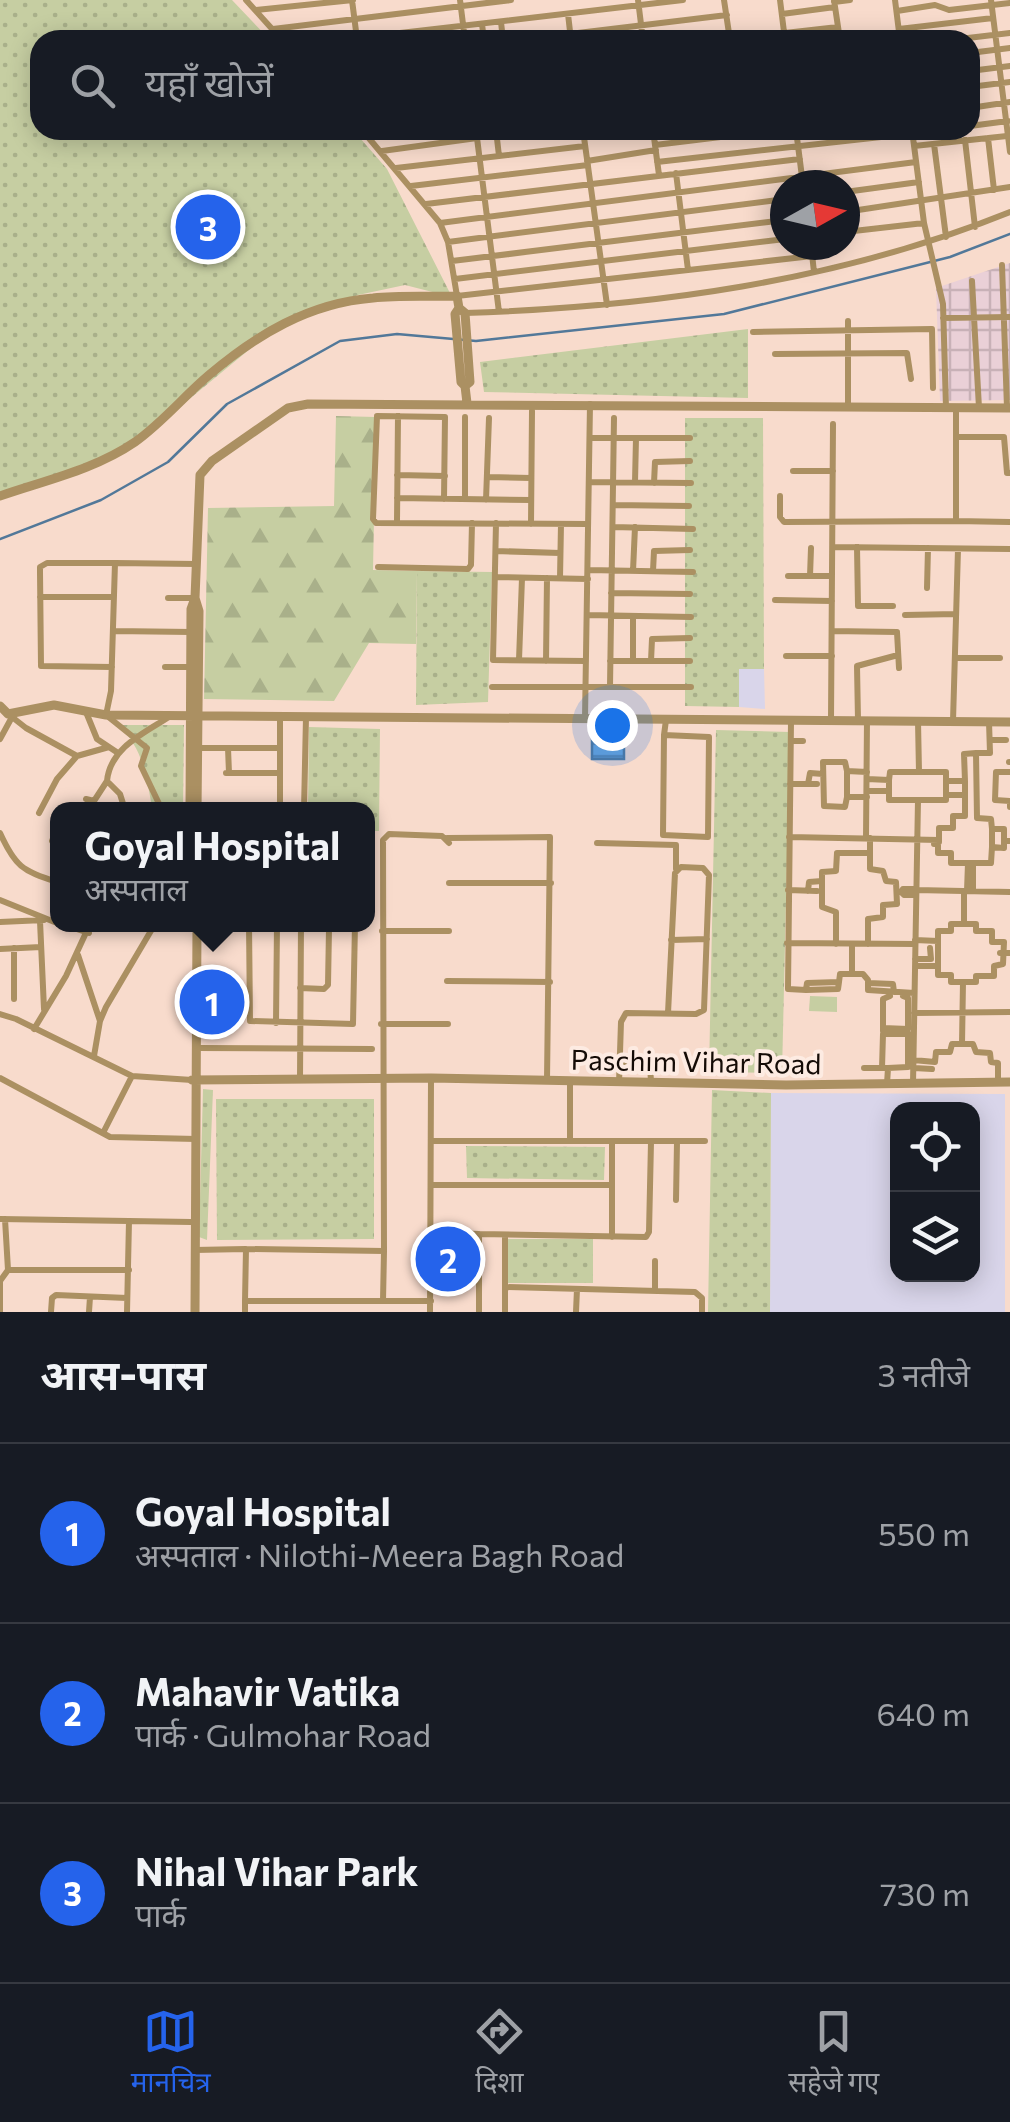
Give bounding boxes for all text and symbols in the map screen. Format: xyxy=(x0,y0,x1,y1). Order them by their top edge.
search box xyxy=(30,30,980,140)
icon: search xyxy=(65,58,120,113)
text: यहाँ खोजें xyxy=(145,58,273,105)
north arrow xyxy=(770,170,860,260)
pin: 3 xyxy=(176,190,240,264)
your location xyxy=(587,700,638,751)
popup xyxy=(50,802,375,932)
text: Goyal Hospital xyxy=(85,821,340,868)
text: अस्पताल xyxy=(85,868,188,908)
pin: 1 xyxy=(180,964,244,1040)
street label: Paschim Vihar Road xyxy=(570,1042,822,1080)
map controls xyxy=(890,1102,980,1282)
button: locate xyxy=(890,1102,980,1192)
button: layers xyxy=(890,1192,980,1282)
pin: 2 xyxy=(416,1222,480,1296)
text: आस-पास xyxy=(40,1347,206,1399)
text: 3 नतीजे xyxy=(878,1354,970,1394)
text: Goyal Hospital xyxy=(135,1487,391,1534)
text: 1 xyxy=(65,1513,80,1553)
text: 550 m xyxy=(878,1513,970,1553)
text: अस्पताल · Nilothi-Meera Bagh Road xyxy=(135,1534,624,1574)
text: Mahavir Vatika xyxy=(135,1667,400,1714)
text: 2 xyxy=(63,1693,82,1733)
text: 640 m xyxy=(876,1693,970,1733)
text: पार्क · Gulmohar Road xyxy=(135,1714,431,1754)
text: Nihal Vihar Park xyxy=(135,1847,418,1894)
text: 3 xyxy=(63,1873,82,1913)
text: 730 m xyxy=(880,1873,970,1913)
text: पार्क xyxy=(135,1894,186,1934)
tab: मानचित्र xyxy=(131,2004,211,2103)
tab: दिशा xyxy=(472,2004,527,2103)
tab: सहेजे गए xyxy=(788,2004,879,2103)

